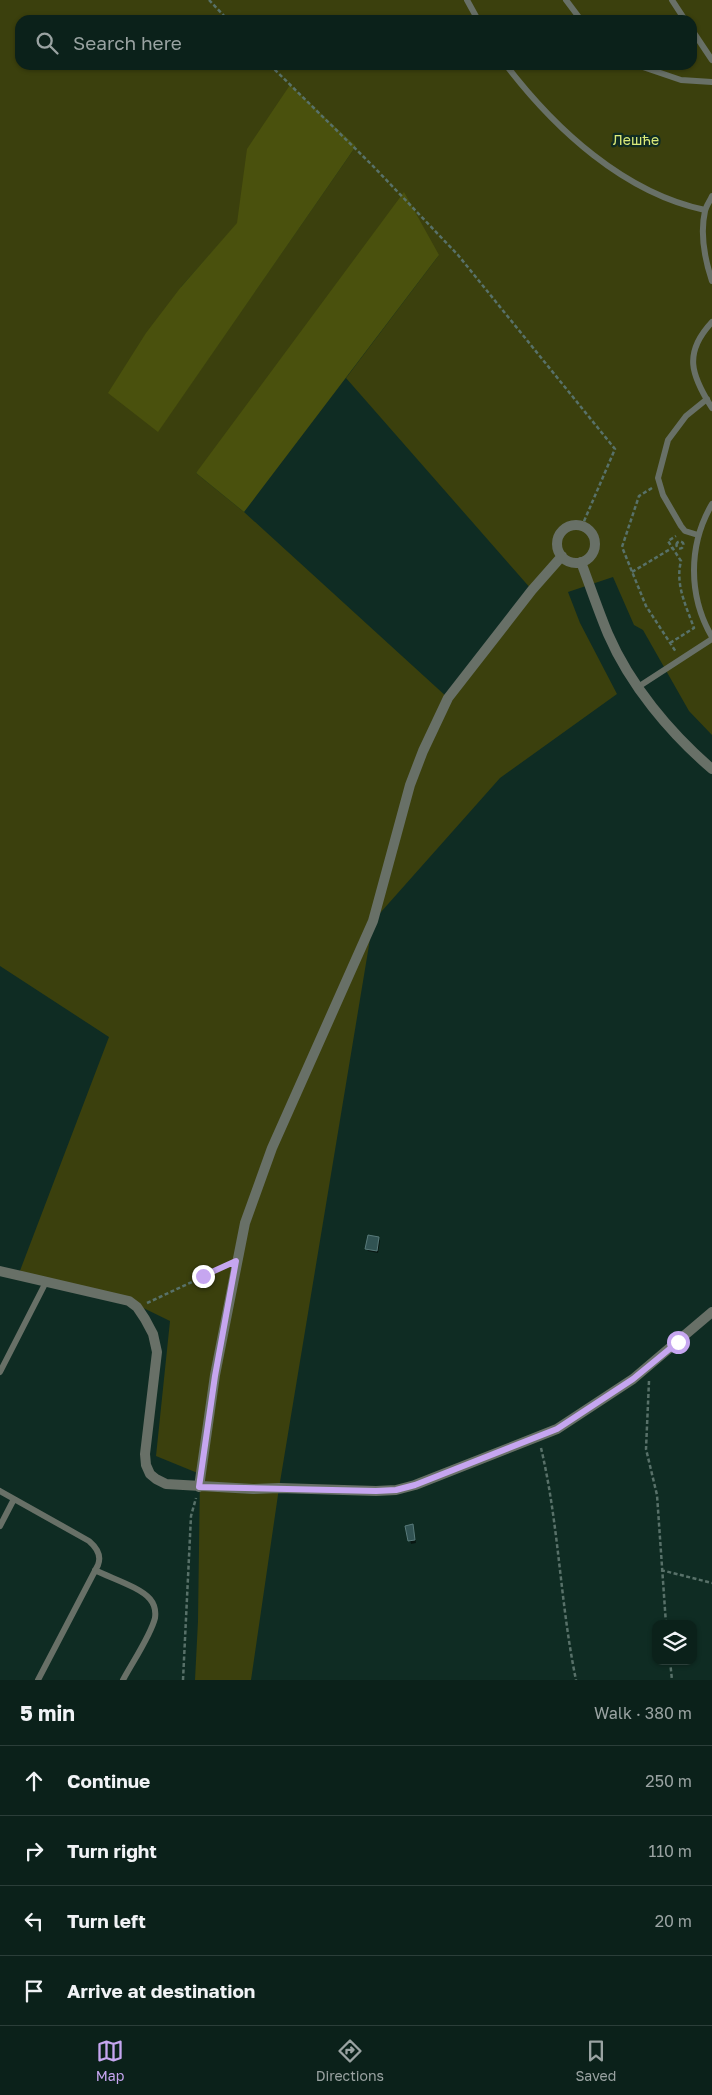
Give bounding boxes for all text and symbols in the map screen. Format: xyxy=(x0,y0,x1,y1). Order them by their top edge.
search box xyxy=(15,15,697,70)
icon: search xyxy=(33,29,61,57)
text: Search here xyxy=(73,31,182,54)
park label: Лешће xyxy=(613,131,659,148)
route end xyxy=(192,1265,215,1288)
route start xyxy=(667,1331,690,1354)
map controls xyxy=(652,1620,697,1665)
button: layers xyxy=(652,1620,697,1665)
text: 5 min xyxy=(20,1700,75,1726)
text: Walk · 380 m xyxy=(594,1703,692,1723)
icon: ahead xyxy=(20,1767,48,1795)
text: Continue xyxy=(67,1769,150,1792)
text: 250 m xyxy=(645,1771,692,1791)
icon: right xyxy=(20,1837,48,1865)
text: Turn right xyxy=(67,1839,157,1862)
text: 110 m xyxy=(648,1841,692,1861)
icon: left xyxy=(20,1907,48,1935)
text: Turn left xyxy=(67,1909,146,1932)
text: 20 m xyxy=(655,1911,692,1931)
icon: arrive xyxy=(20,1977,48,2005)
text: Arrive at destination xyxy=(67,1979,255,2002)
tab: Map xyxy=(96,2037,124,2084)
tab: Directions xyxy=(316,2037,384,2084)
tab: Saved xyxy=(575,2037,616,2084)

